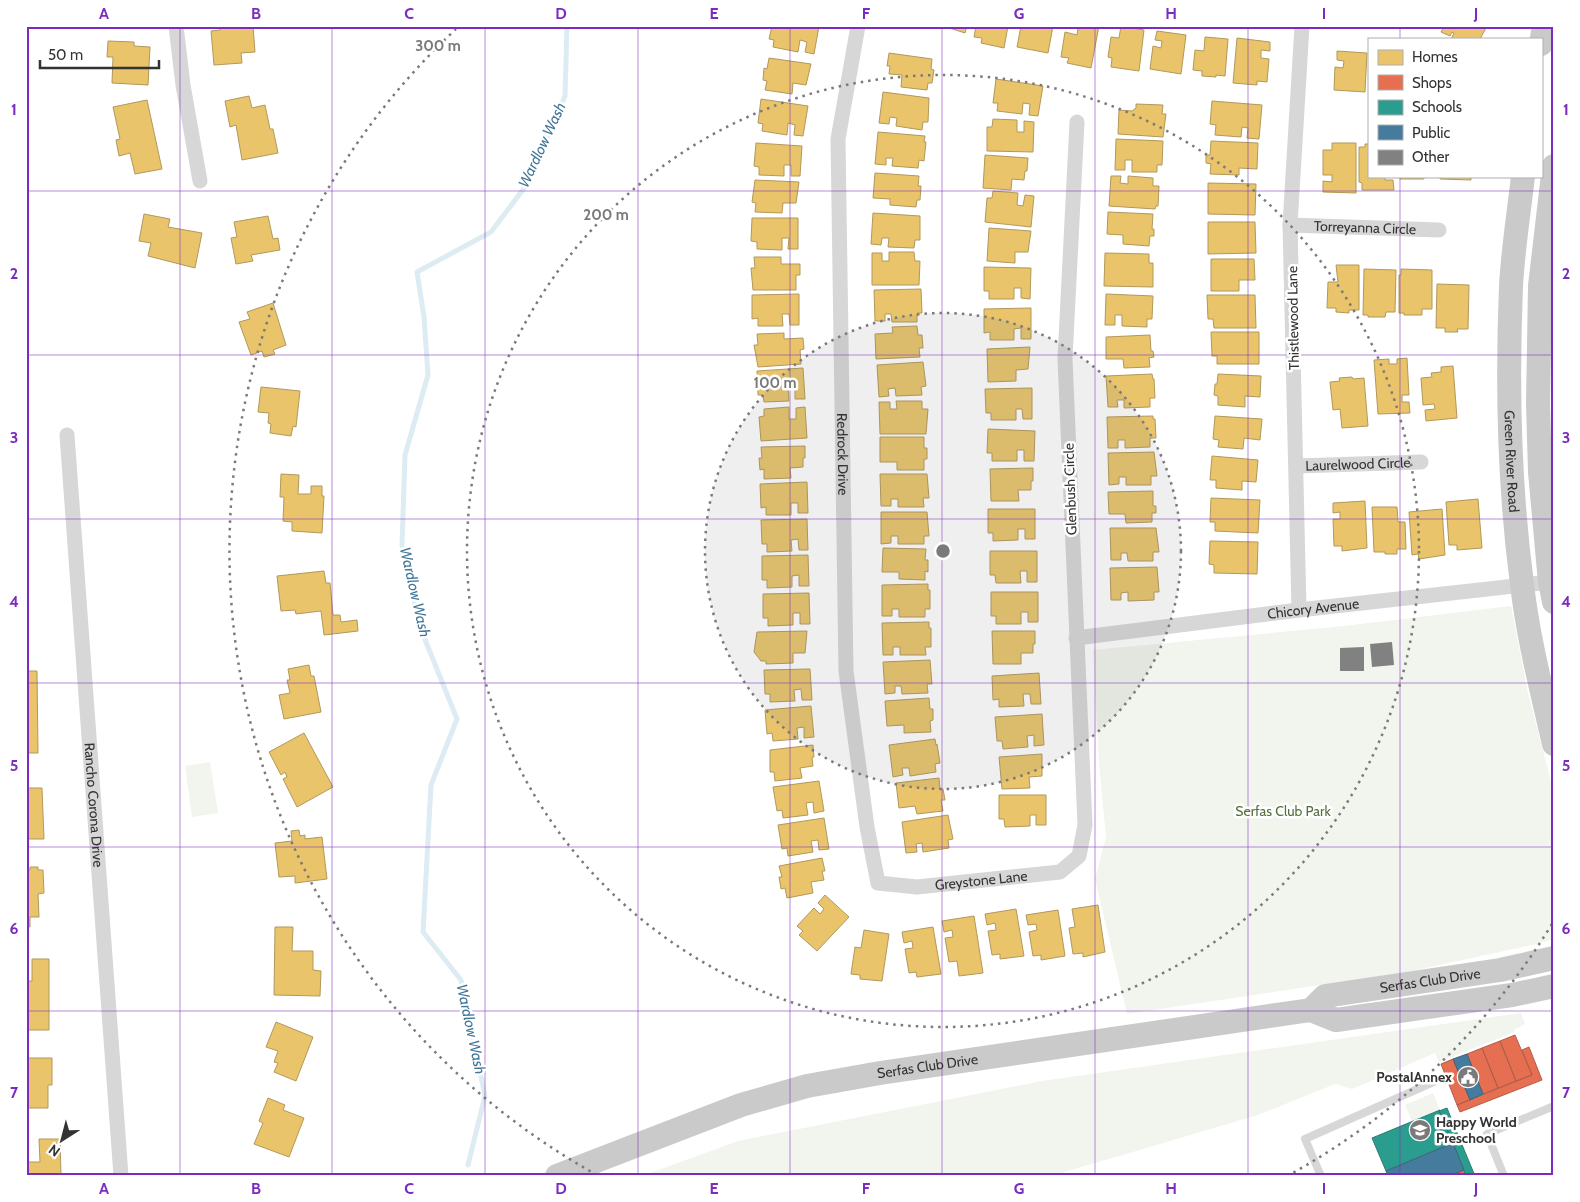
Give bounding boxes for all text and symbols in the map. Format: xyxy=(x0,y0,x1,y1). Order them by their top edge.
text: A xyxy=(99,4,109,23)
text: B xyxy=(251,4,261,23)
text: C xyxy=(404,4,414,23)
text: D xyxy=(555,4,567,23)
text: E xyxy=(709,4,719,23)
text: F xyxy=(862,4,871,23)
text: G xyxy=(1014,4,1024,23)
text: H xyxy=(1165,4,1177,23)
text: I xyxy=(1322,4,1326,23)
text: J xyxy=(1473,4,1478,23)
text: 300 m xyxy=(415,37,461,55)
scale bar xyxy=(40,38,159,70)
legend xyxy=(1368,38,1542,178)
text: 50 m xyxy=(48,46,83,64)
text: Homes xyxy=(1412,48,1458,66)
text: Shops xyxy=(1412,74,1452,92)
text: Schools xyxy=(1412,98,1462,116)
text: 1 xyxy=(11,100,17,119)
water label: Wardlow Wash xyxy=(514,100,570,190)
text: 1 xyxy=(1563,100,1569,119)
text: Public xyxy=(1412,124,1450,142)
text: Other xyxy=(1412,148,1449,166)
text: 200 m xyxy=(583,206,629,224)
street label: Torreyanna Circle xyxy=(1314,217,1416,238)
text: 2 xyxy=(10,264,18,283)
text: 2 xyxy=(1562,264,1570,283)
street label: Thistlewood Lane xyxy=(1283,266,1303,370)
text: 100 m xyxy=(753,374,797,392)
street label: Green River Road xyxy=(1500,410,1523,513)
street label: Redrock Drive xyxy=(833,413,852,496)
text: 3 xyxy=(10,428,18,447)
text: 3 xyxy=(1562,428,1570,447)
street label: Glenbush Circle xyxy=(1059,443,1081,535)
street label: Laurelwood Circle xyxy=(1305,453,1411,475)
centre of rings xyxy=(934,542,952,560)
water label: Wardlow Wash xyxy=(396,545,434,639)
text: 4 xyxy=(9,592,19,611)
text: 4 xyxy=(1561,592,1571,611)
street label: Chicory Avenue xyxy=(1266,594,1360,623)
street label: Rancho Corona Drive xyxy=(80,742,107,868)
text: 5 xyxy=(10,756,18,775)
text: 5 xyxy=(1562,756,1570,775)
park label: Serfas Club Park xyxy=(1235,802,1331,820)
street label: Greystone Lane xyxy=(934,866,1028,894)
text: 6 xyxy=(10,919,19,938)
text: 6 xyxy=(1562,919,1571,938)
street label: Serfas Club Drive xyxy=(1378,964,1482,997)
water label: Wardlow Wash xyxy=(453,982,489,1076)
street label: Serfas Club Drive xyxy=(876,1050,979,1082)
public building icon: PostalAnnex xyxy=(1456,1065,1480,1089)
place label: PostalAnnex xyxy=(1376,1068,1452,1086)
text: 7 xyxy=(10,1083,19,1102)
text: 7 xyxy=(1562,1083,1571,1102)
place label: Happy World Preschool xyxy=(1436,1113,1517,1147)
north arrow xyxy=(38,1114,88,1164)
school or university icon: Happy World Preschool xyxy=(1408,1118,1432,1142)
text: N xyxy=(45,1140,64,1161)
text: A xyxy=(99,1179,109,1198)
text: B xyxy=(251,1179,261,1198)
text: C xyxy=(404,1179,414,1198)
text: D xyxy=(555,1179,567,1198)
text: E xyxy=(709,1179,719,1198)
text: F xyxy=(862,1179,871,1198)
text: G xyxy=(1014,1179,1024,1198)
text: H xyxy=(1165,1179,1177,1198)
text: I xyxy=(1322,1179,1326,1198)
text: J xyxy=(1473,1179,1478,1198)

